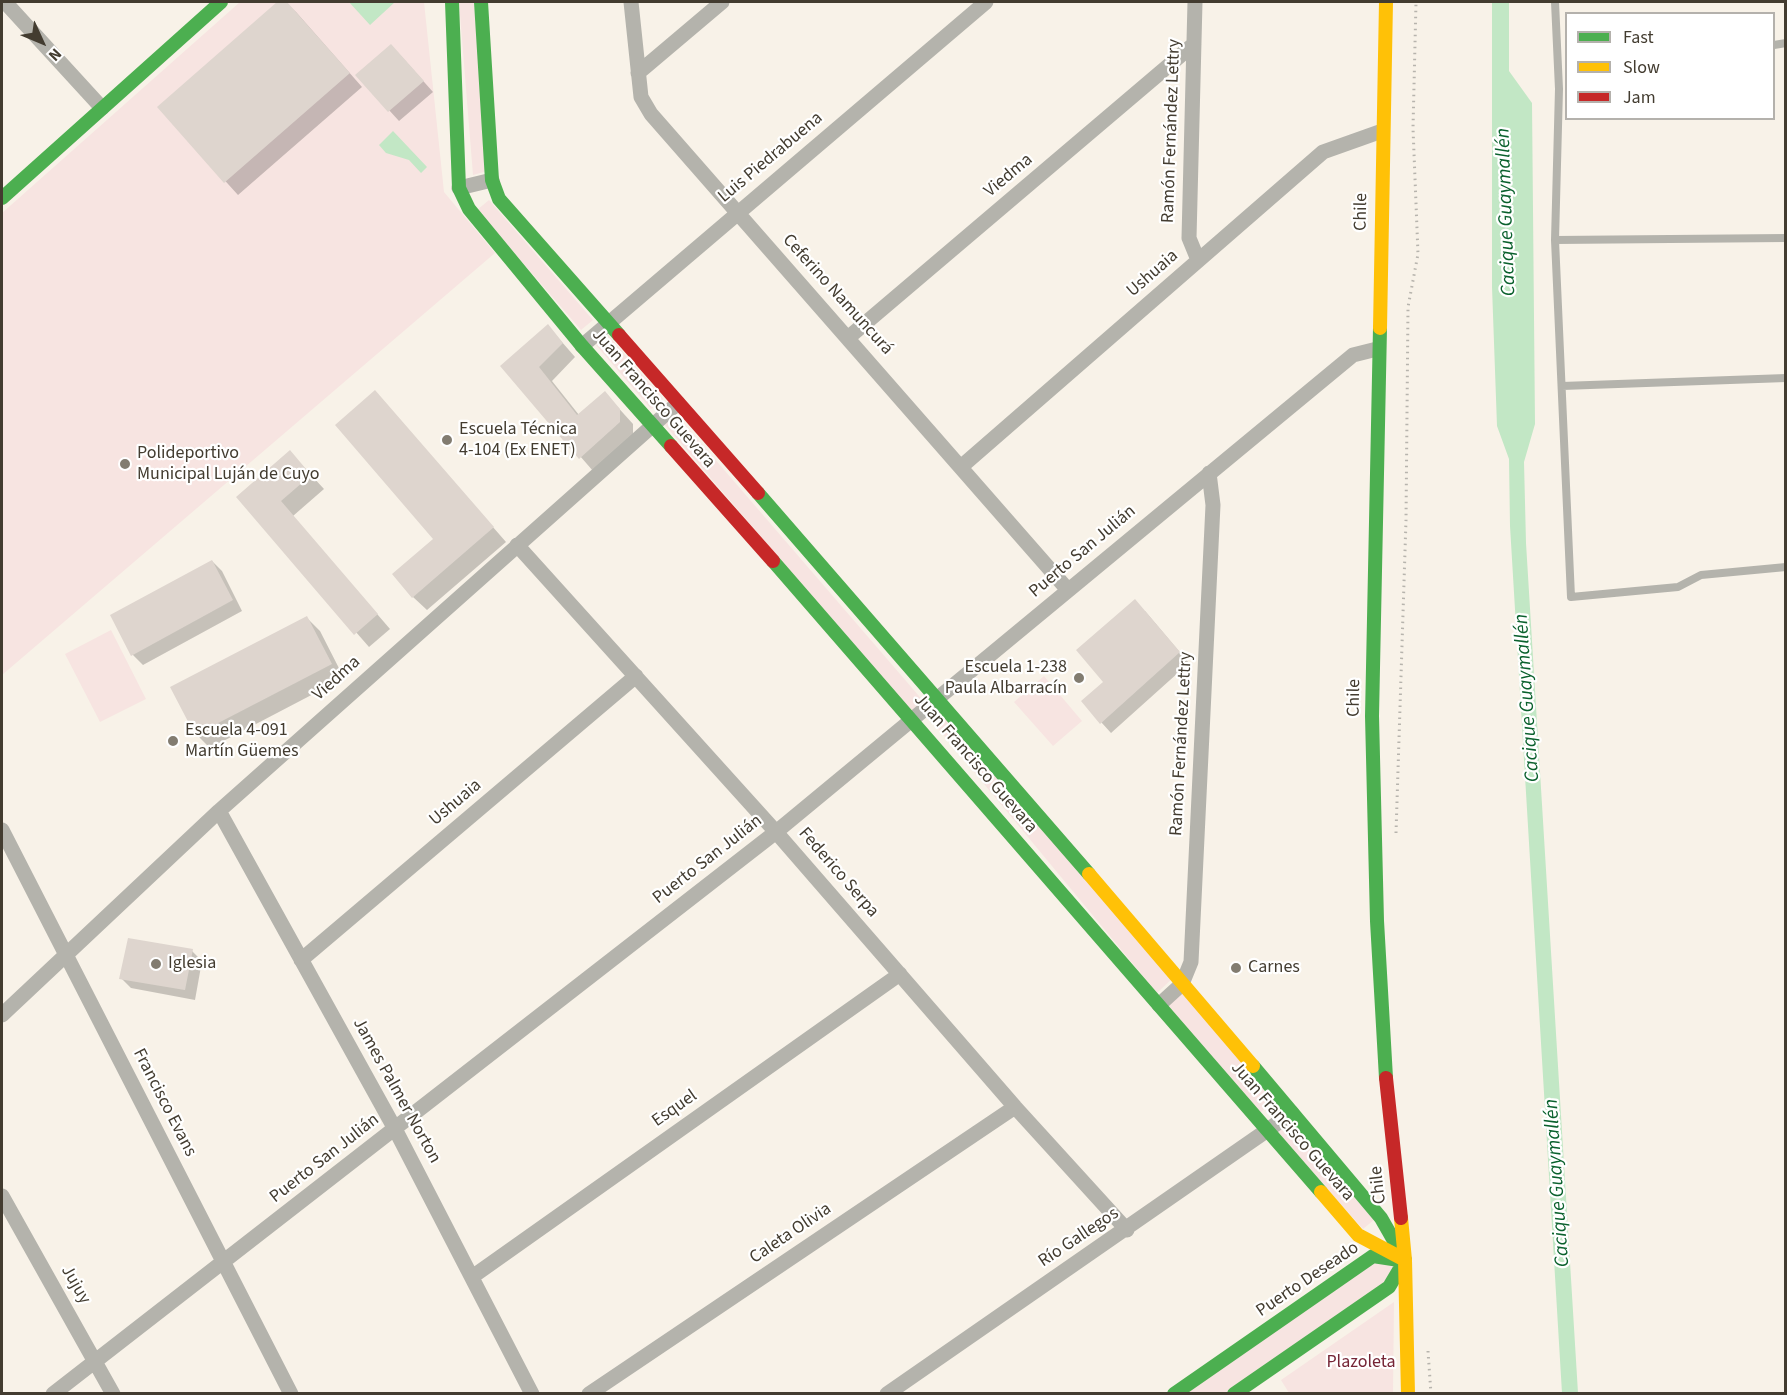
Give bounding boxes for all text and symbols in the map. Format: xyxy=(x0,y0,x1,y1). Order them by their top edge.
north arrow xyxy=(12,12,72,72)
legend xyxy=(1565,12,1775,120)
text: Fast xyxy=(1623,25,1654,50)
street label: Ramón Fernández Lettry xyxy=(1158,39,1186,223)
text: N xyxy=(43,43,67,66)
text: Slow xyxy=(1623,55,1660,80)
text: Jam xyxy=(1623,85,1656,110)
street label: Luis Piedrabuena xyxy=(714,108,828,208)
water label: Cacique Guaymallén xyxy=(1492,127,1522,297)
street label: Viedma xyxy=(980,150,1038,202)
street label: Chile xyxy=(1351,193,1373,231)
street label: Ceferino Namuncurá xyxy=(777,230,897,360)
street label: Ushuaia xyxy=(1123,246,1183,302)
street label: Juan Francisco Guevara xyxy=(587,325,719,473)
place label: Escuela Técnica 4-104 (Ex ENET) xyxy=(459,419,577,462)
marker: Escuela Técnica 4-104 (Ex ENET) xyxy=(440,433,454,447)
place label: Polideportivo Municipal Luján de Cuyo xyxy=(137,443,320,486)
marker: Polideportivo Municipal Luján de Cuyo xyxy=(118,457,132,471)
street label: Puerto San Julián xyxy=(1025,501,1141,603)
water label: Cacique Guaymallén xyxy=(1510,613,1546,783)
street label: Ramón Fernández Lettry xyxy=(1166,651,1198,837)
street label: Viedma xyxy=(309,652,365,706)
place label: Escuela 1-238 Paula Albarracín xyxy=(945,657,1067,700)
marker: Escuela 1-238 Paula Albarracín xyxy=(1072,671,1086,685)
street label: Chile xyxy=(1344,679,1366,717)
street label: Juan Francisco Guevara xyxy=(909,690,1041,838)
place label: Escuela 4-091 Martín Güemes xyxy=(185,720,299,762)
marker: Escuela 4-091 Martín Güemes xyxy=(166,734,180,748)
street label: Ushuaia xyxy=(426,775,486,831)
street label: Puerto San Julián xyxy=(649,811,767,909)
street label: Federico Serpa xyxy=(793,824,883,922)
place label: Iglesia xyxy=(168,953,216,975)
marker: Iglesia xyxy=(149,957,163,971)
place label: Carnes xyxy=(1248,957,1300,979)
marker: Carnes xyxy=(1229,961,1243,975)
street label: James Palmer Norton xyxy=(347,1015,445,1167)
street label: Francisco Evans xyxy=(127,1045,201,1161)
street label: Juan Francisco Guevara xyxy=(1226,1058,1358,1206)
street label: Esquel xyxy=(648,1086,702,1132)
water label: Cacique Guaymallén xyxy=(1540,1098,1576,1268)
street label: Puerto San Julián xyxy=(266,1110,384,1208)
street label: Chile xyxy=(1366,1165,1392,1205)
street label: Caleta Olivia xyxy=(746,1199,836,1269)
street label: Río Gallegos xyxy=(1035,1203,1123,1273)
street label: Puerto Deseado xyxy=(1252,1238,1364,1322)
street label: Jujuy xyxy=(55,1262,95,1308)
park label: Plazoleta xyxy=(1326,1352,1396,1374)

